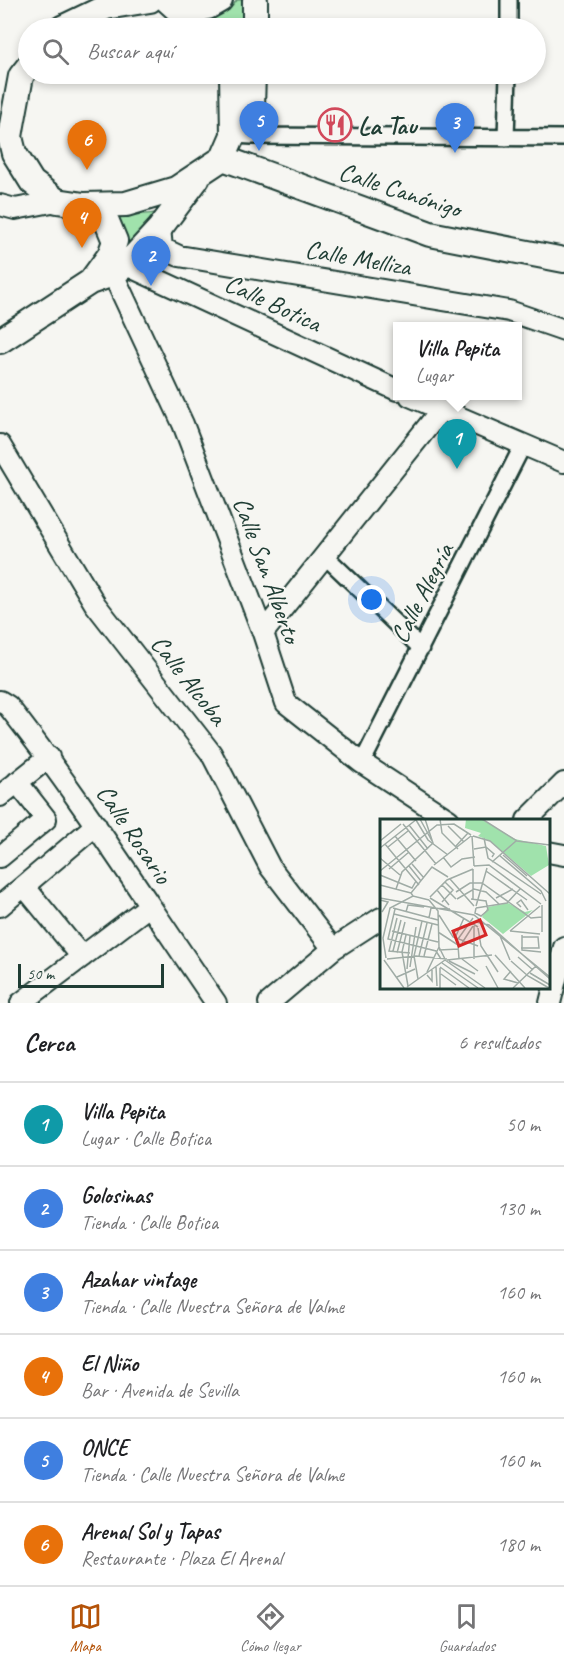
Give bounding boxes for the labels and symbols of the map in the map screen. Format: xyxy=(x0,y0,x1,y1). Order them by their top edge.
pin: 5 xyxy=(240,102,278,151)
pin: 3 xyxy=(436,104,474,153)
restaurant icon: La Tau xyxy=(317,107,353,143)
place label: La Tau xyxy=(358,109,419,142)
pin: 6 xyxy=(68,120,106,170)
street label: Calle Canónigo xyxy=(335,155,468,226)
pin: 4 xyxy=(62,198,101,248)
street label: Calle Melliza xyxy=(303,232,415,284)
pin: 2 xyxy=(132,236,170,286)
street label: Calle Botica xyxy=(219,266,328,340)
pin: 1 xyxy=(438,420,476,469)
street label: Calle San Alberto xyxy=(225,493,310,650)
street label: Calle Alegría xyxy=(383,536,462,649)
your location xyxy=(357,585,386,614)
street label: Calle Alcoba xyxy=(143,628,236,733)
street label: Calle Rosario xyxy=(89,778,180,892)
inset map xyxy=(380,819,549,988)
scale bar xyxy=(18,961,164,989)

